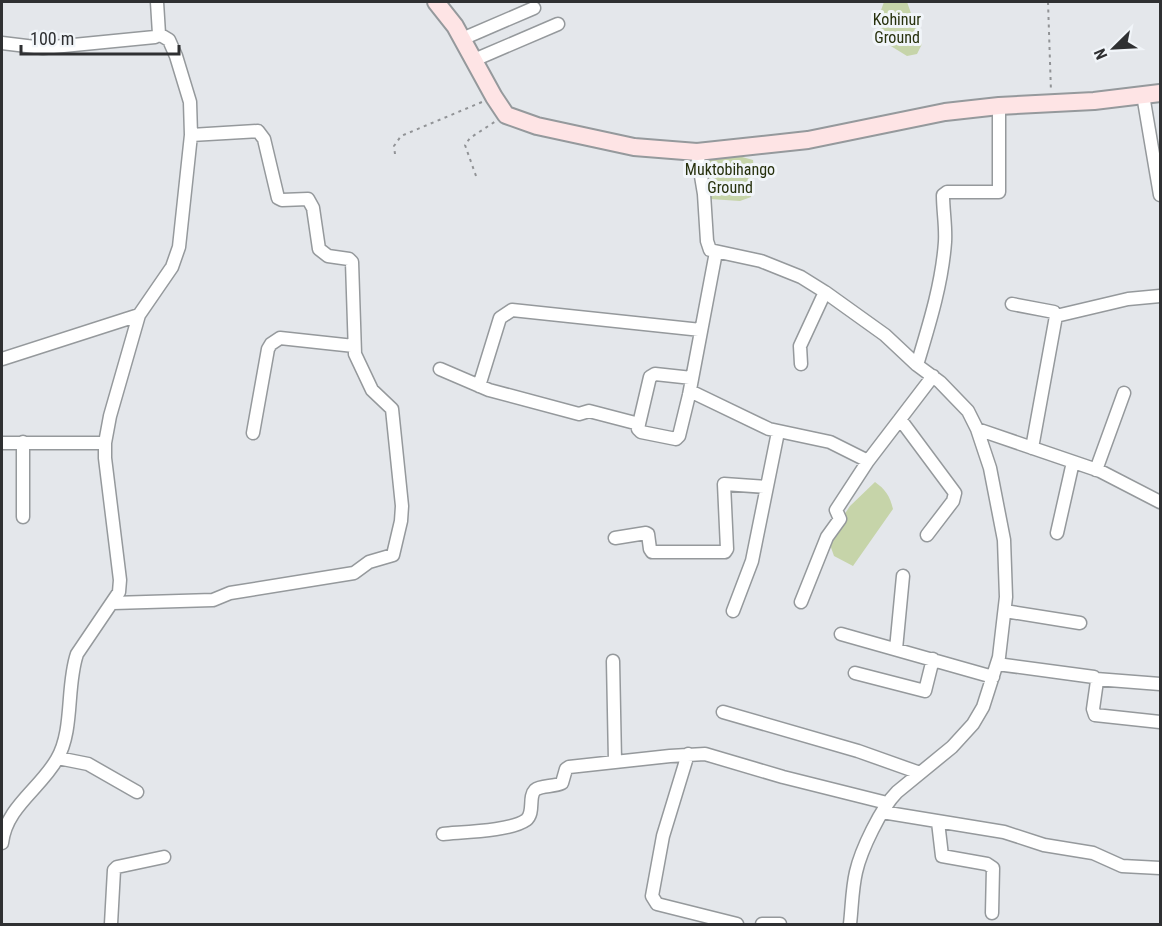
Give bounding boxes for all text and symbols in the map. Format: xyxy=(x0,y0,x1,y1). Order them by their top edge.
park label: Kohinur Ground xyxy=(873,10,921,47)
scale bar xyxy=(21,18,178,56)
north arrow xyxy=(1084,18,1144,78)
text: 100 m xyxy=(30,28,74,49)
text: N xyxy=(1090,46,1111,62)
park label: Muktobihango Ground xyxy=(685,160,775,197)

